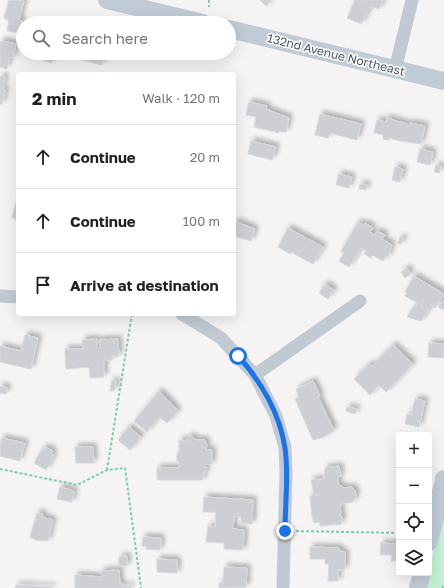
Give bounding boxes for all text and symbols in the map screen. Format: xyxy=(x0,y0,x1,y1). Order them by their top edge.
search box xyxy=(16,16,236,60)
icon: search xyxy=(30,27,52,49)
text: Search here xyxy=(62,29,148,47)
street label: 132nd Avenue Northeast xyxy=(266,30,407,79)
text: 2 min xyxy=(32,88,76,109)
text: Walk · 120 m xyxy=(142,90,220,106)
icon: ahead xyxy=(32,146,54,168)
text: Continue xyxy=(70,148,136,166)
text: 20 m xyxy=(190,149,220,165)
icon: ahead xyxy=(32,210,54,232)
text: Continue xyxy=(70,212,136,230)
text: 100 m xyxy=(183,213,220,229)
icon: arrive xyxy=(32,274,54,296)
text: Arrive at destination xyxy=(70,276,219,294)
route start xyxy=(229,347,247,365)
map controls xyxy=(396,432,432,576)
button: + xyxy=(396,432,432,468)
button: − xyxy=(396,468,432,504)
button: locate xyxy=(396,504,432,540)
route end xyxy=(276,522,294,540)
button: layers xyxy=(396,540,432,576)

